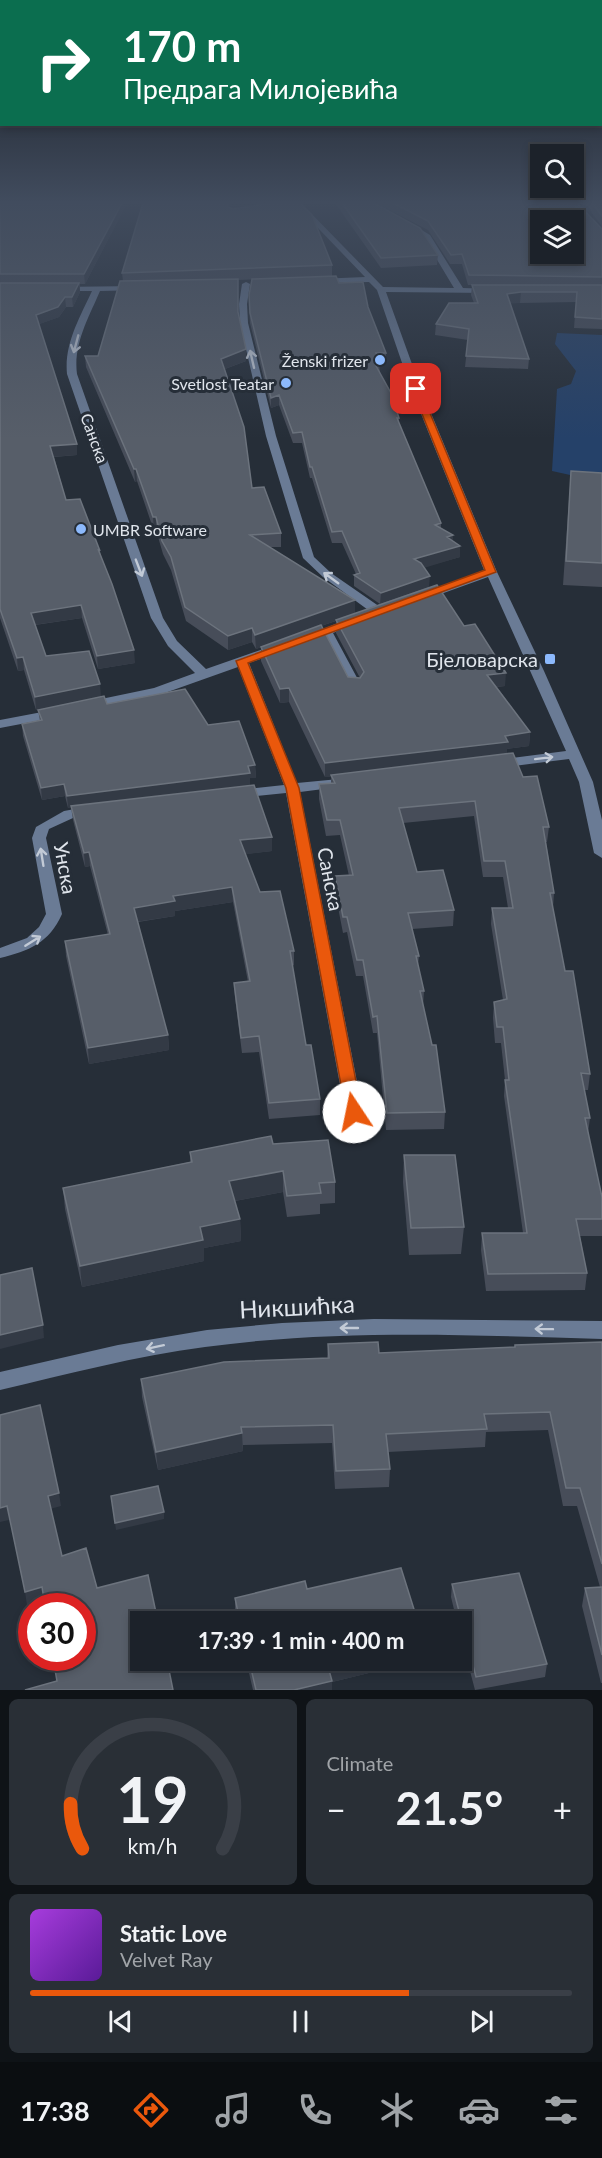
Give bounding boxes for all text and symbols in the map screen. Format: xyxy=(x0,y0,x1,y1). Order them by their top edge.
text: 170 m xyxy=(123,21,241,71)
icon: right xyxy=(24,24,102,102)
text: Предрага Милојевића xyxy=(123,72,398,105)
map controls xyxy=(530,144,584,264)
button: search xyxy=(530,144,584,198)
button: layers xyxy=(530,210,584,264)
one-way arrow xyxy=(70,334,81,353)
one-way arrow xyxy=(246,349,257,369)
place label: Ženski frizer xyxy=(282,351,368,370)
marker: Ženski frizer xyxy=(373,353,387,367)
pin xyxy=(390,363,441,414)
icon: arrive xyxy=(399,372,432,405)
place label: Svetlost Teatar xyxy=(171,374,274,393)
marker: Svetlost Teatar xyxy=(279,376,293,390)
street label: Санска xyxy=(77,411,113,465)
place label: UMBR Software xyxy=(93,520,207,539)
marker: UMBR Software xyxy=(74,522,88,536)
one-way arrow xyxy=(134,559,145,577)
one-way arrow xyxy=(323,572,339,584)
place label: Бјеловарска xyxy=(426,647,538,671)
marker: Бјеловарска xyxy=(543,652,557,666)
one-way arrow xyxy=(534,752,553,763)
street label: Унска xyxy=(50,840,82,896)
street label: Санска xyxy=(313,845,349,913)
one-way arrow xyxy=(36,848,47,868)
one-way arrow xyxy=(24,935,41,947)
position arrow xyxy=(322,1080,386,1144)
street label: Никшићка xyxy=(238,1288,356,1324)
one-way arrow xyxy=(339,1322,359,1334)
one-way arrow xyxy=(534,1323,554,1335)
one-way arrow xyxy=(146,1342,165,1353)
speed limit sign: 30 xyxy=(18,1593,96,1671)
text: 17:39 · 1 min · 400 m xyxy=(198,1627,404,1654)
text: Climate xyxy=(327,1751,393,1775)
text: 19 xyxy=(117,1761,189,1836)
text: 21.5° xyxy=(395,1781,503,1835)
text: − xyxy=(327,1789,346,1829)
text: + xyxy=(553,1789,572,1829)
text: km/h xyxy=(128,1833,178,1859)
text: Static Love xyxy=(120,1920,227,1947)
text: Velvet Ray xyxy=(120,1947,213,1971)
icon: previous xyxy=(104,2005,137,2038)
icon: pause xyxy=(284,2005,317,2038)
icon: next xyxy=(465,2005,498,2038)
icon: directions xyxy=(130,2089,172,2131)
icon: music xyxy=(212,2089,254,2131)
icon: phone xyxy=(294,2089,336,2131)
icon: climate xyxy=(376,2089,418,2131)
icon: car xyxy=(458,2089,500,2131)
icon: filters xyxy=(540,2089,582,2131)
text: 17:38 xyxy=(20,2094,90,2127)

